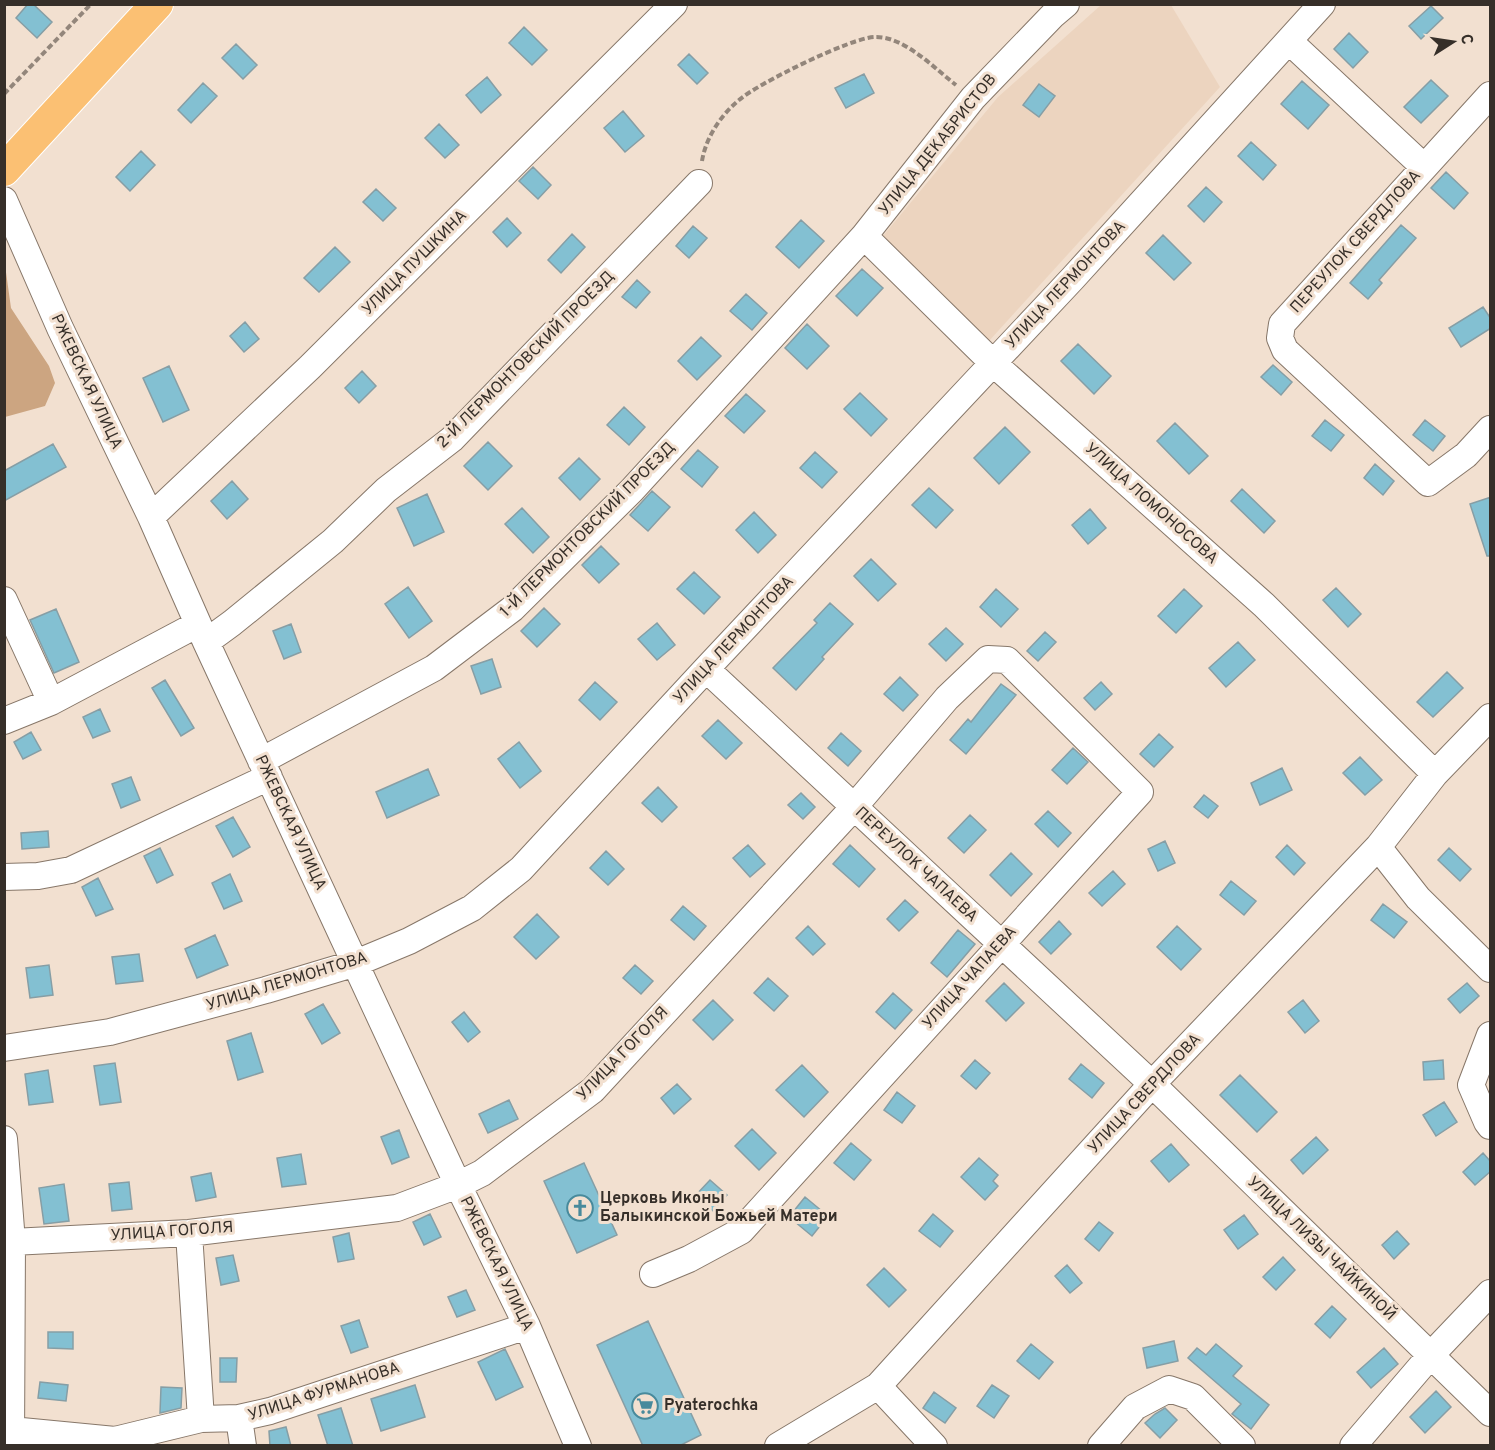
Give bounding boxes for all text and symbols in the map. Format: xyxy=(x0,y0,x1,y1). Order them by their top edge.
north arrow xyxy=(1423,12,1483,72)
text: С xyxy=(1455,32,1477,46)
street label: УЛИЦА ДЕКАБРИСТОВ xyxy=(875,70,1001,220)
street label: ПЕРЕУЛОК СВЕРДЛОВА xyxy=(1286,166,1426,318)
street label: УЛИЦА ПУШКИНА xyxy=(358,206,472,320)
street label: УЛИЦА ЛЕРМОНТОВА xyxy=(1002,217,1131,353)
street label: 2-Й ЛЕРМОНТОВСКИЙ ПРОЕЗД xyxy=(432,266,619,453)
street label: РЖЕВСКАЯ УЛИЦА xyxy=(46,311,126,453)
street label: 1-Й ЛЕРМОНТОВСКИЙ ПРОЕЗД xyxy=(495,437,680,622)
street label: УЛИЦА ЛОМОНОСОВА xyxy=(1080,439,1222,569)
street label: УЛИЦА ЛЕРМОНТОВА xyxy=(670,572,799,708)
street label: РЖЕВСКАЯ УЛИЦА xyxy=(250,752,330,894)
street label: ПЕРЕУЛОК ЧАПАЕВА xyxy=(850,803,982,927)
street label: УЛИЦА ЧАПАЕВА xyxy=(919,922,1022,1034)
street label: УЛИЦА ЛЕРМОНТОВА xyxy=(204,948,370,1016)
street label: УЛИЦА ГОГОЛЯ xyxy=(573,1003,673,1105)
street label: УЛИЦА СВЕРДЛОВА xyxy=(1084,1030,1206,1158)
street label: УЛИЦА ЛИЗЫ ЧАЙКИНОЙ xyxy=(1242,1171,1401,1325)
place label: Церковь Иконы Балыкинской Божьей Матери xyxy=(600,1189,838,1227)
street label: РЖЕВСКАЯ УЛИЦА xyxy=(455,1193,537,1335)
church icon: Церковь Иконы Балыкинской Божьей Матери xyxy=(565,1193,595,1223)
street label: УЛИЦА ГОГОЛЯ xyxy=(110,1218,234,1246)
street label: УЛИЦА ФУРМАНОВА xyxy=(246,1358,403,1426)
supermarket icon: Pyaterochka xyxy=(630,1391,660,1421)
place label: Pyaterochka xyxy=(664,1396,758,1416)

